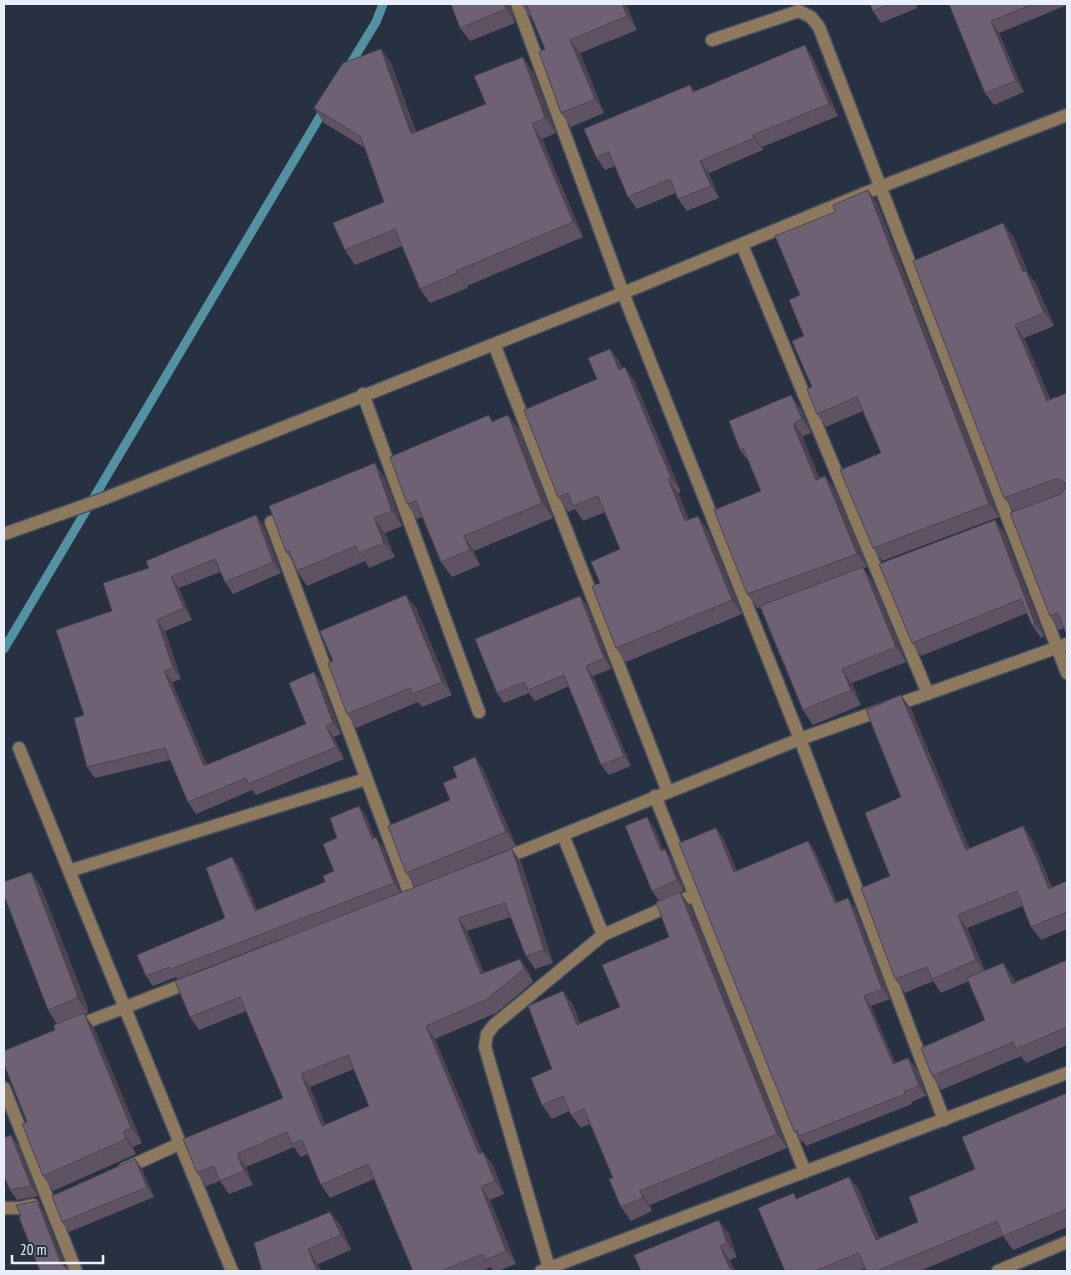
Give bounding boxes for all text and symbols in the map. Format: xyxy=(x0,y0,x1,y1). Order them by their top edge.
scale bar xyxy=(12,1232,104,1264)
text: 20 m xyxy=(20,1240,46,1259)

